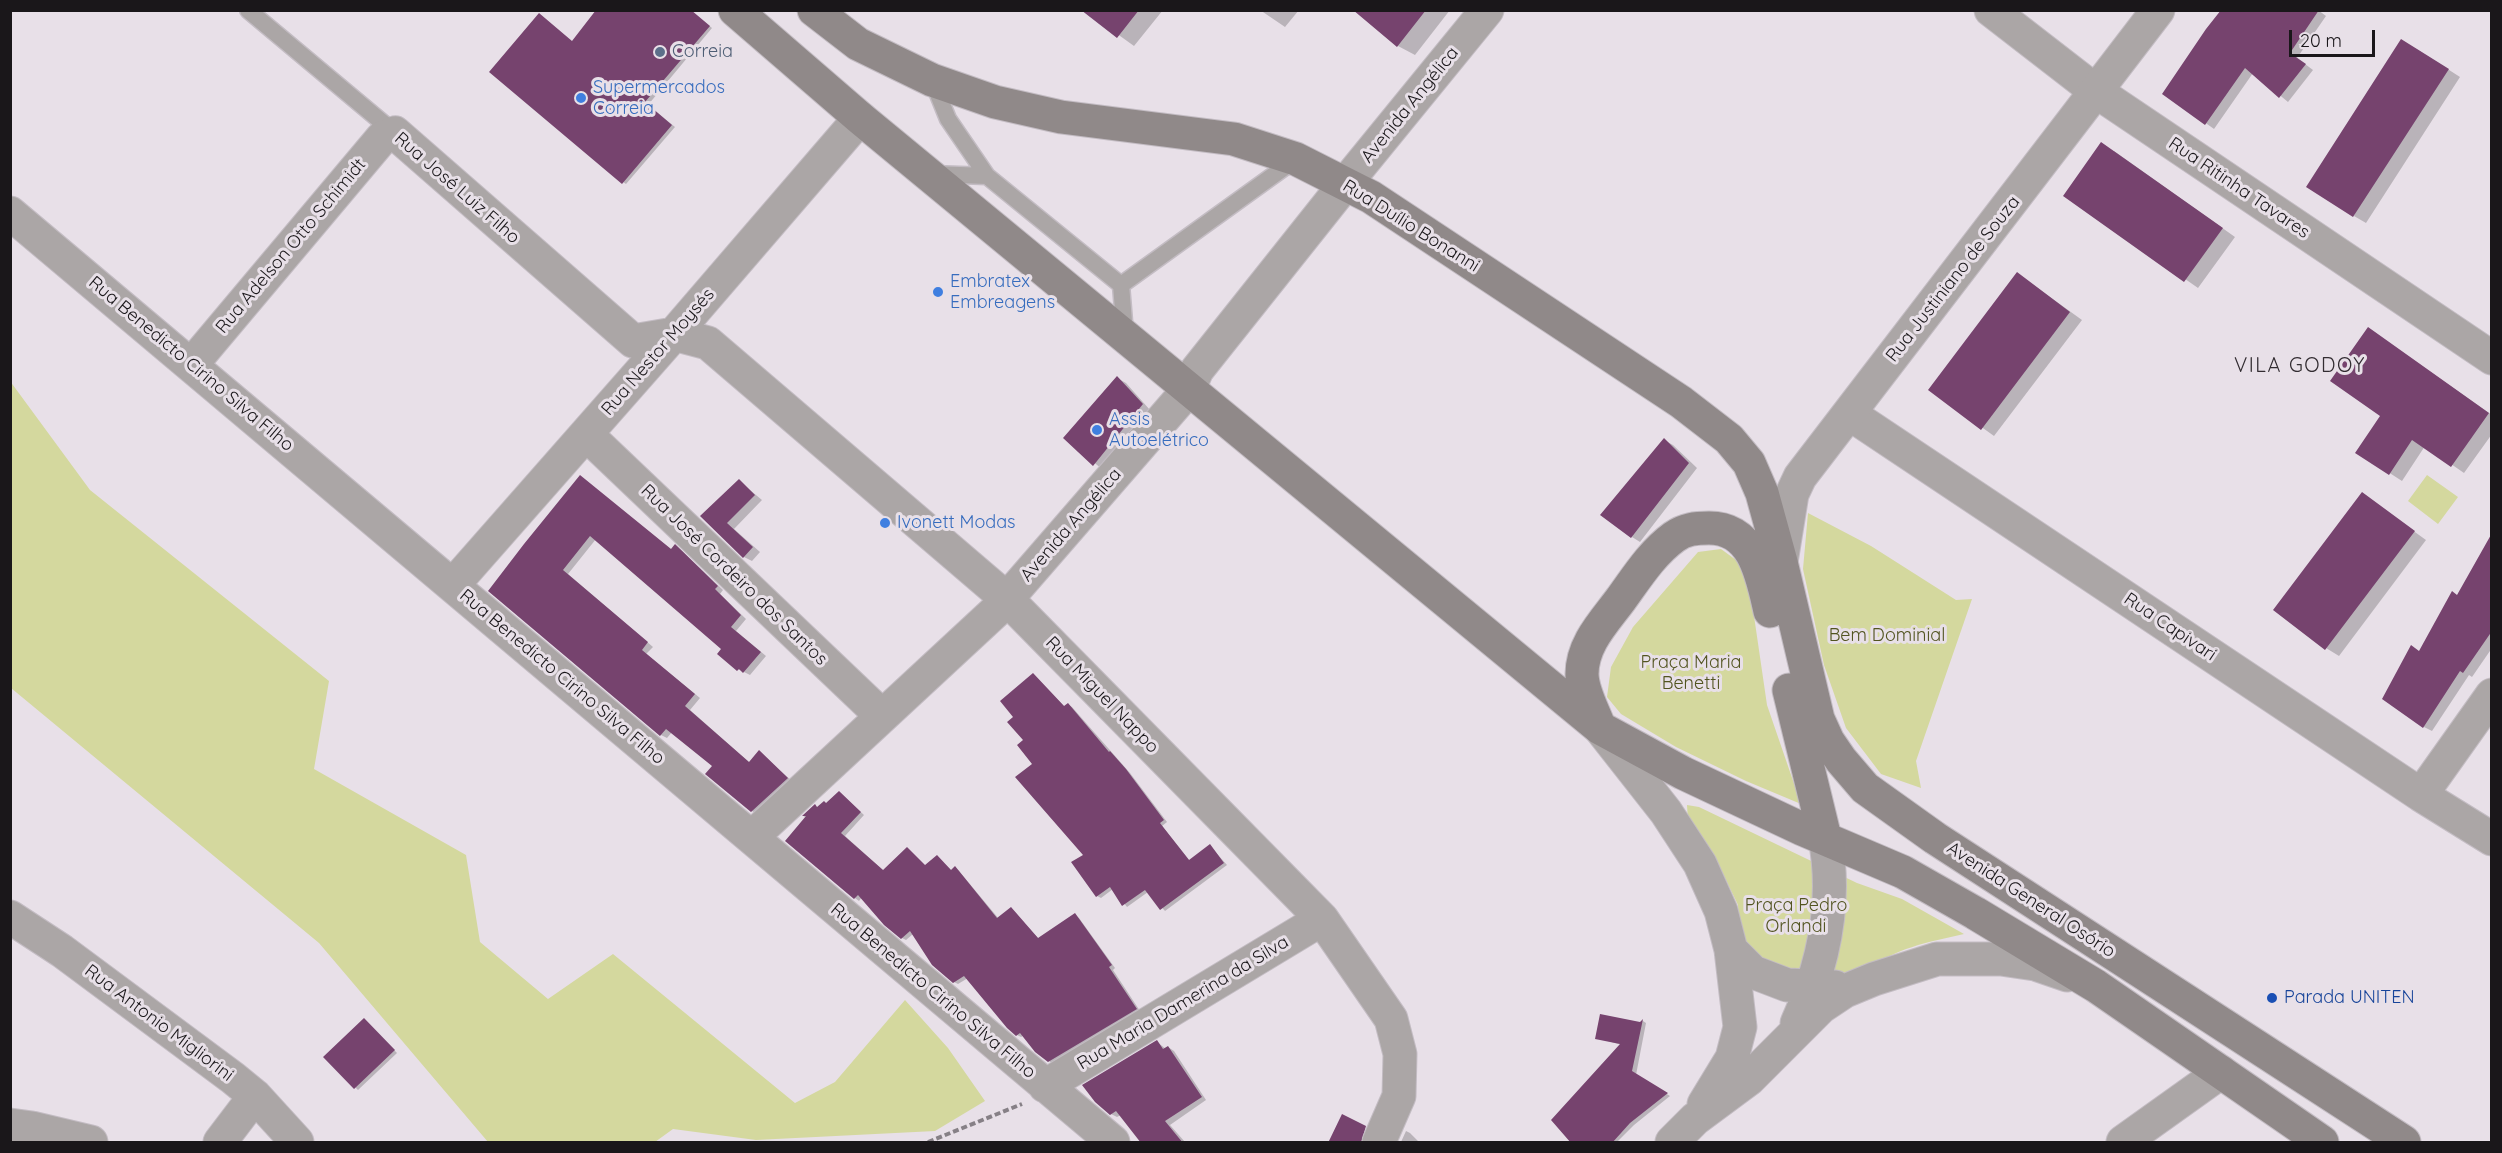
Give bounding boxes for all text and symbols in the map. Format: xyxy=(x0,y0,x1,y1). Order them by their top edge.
scale bar xyxy=(2292,18,2378,56)
text: 20 m xyxy=(2300,29,2342,52)
place label: Correia xyxy=(672,41,733,63)
street label: Avenida Angélica xyxy=(1357,43,1463,167)
marker: Correia xyxy=(653,45,667,59)
place label: Supermercados Correia xyxy=(593,77,725,119)
marker: Supermercados Correia xyxy=(574,91,588,105)
street label: Rua José Luiz Filho xyxy=(390,128,524,248)
street label: Rua Ritinha Tavares xyxy=(2164,133,2314,243)
street label: Rua Adelson Otto Schimidt xyxy=(211,154,371,338)
street label: Rua Duílio Bonanni xyxy=(1339,175,1483,277)
street label: Rua Justiniano de Souza xyxy=(1881,192,2025,366)
place label: Embratex Embreagens xyxy=(950,271,1055,314)
street label: Rua Benedicto Cirino Silva Filho xyxy=(84,272,298,456)
street label: Rua Nestor Moysés xyxy=(597,284,719,420)
marker: Embratex Embreagens xyxy=(931,285,945,299)
district label: VILA GODOY xyxy=(2234,354,2366,378)
place label: Assis Autoelétrico xyxy=(1109,409,1209,452)
marker: Assis Autoelétrico xyxy=(1090,423,1104,437)
street label: Avenida Angélica xyxy=(1016,464,1126,586)
street label: Rua José Cordeiro dos Santos xyxy=(636,480,832,670)
place label: Ivonett Modas xyxy=(897,512,1016,534)
marker: Ivonett Modas xyxy=(878,516,892,530)
street label: Rua Benedicto Cirino Silva Filho xyxy=(455,585,669,769)
street label: Rua Capivari xyxy=(2120,588,2220,666)
park label: Bem Dominial xyxy=(1829,625,1945,647)
street label: Rua Miguel Nappo xyxy=(1041,632,1163,758)
park label: Praça Maria Benetti xyxy=(1641,652,1741,694)
street label: Avenida General Osório xyxy=(1943,837,2119,963)
park label: Praça Pedro Orlandi xyxy=(1745,895,1847,938)
street label: Rua Benedicto Cirino Silva Filho xyxy=(826,899,1040,1083)
street label: Rua Maria Damerina da Silva xyxy=(1073,931,1293,1075)
street label: Rua Antonio Migliorini xyxy=(80,960,238,1086)
place label: Parada UNITEN xyxy=(2284,987,2415,1009)
marker: Parada UNITEN xyxy=(2265,991,2279,1005)

